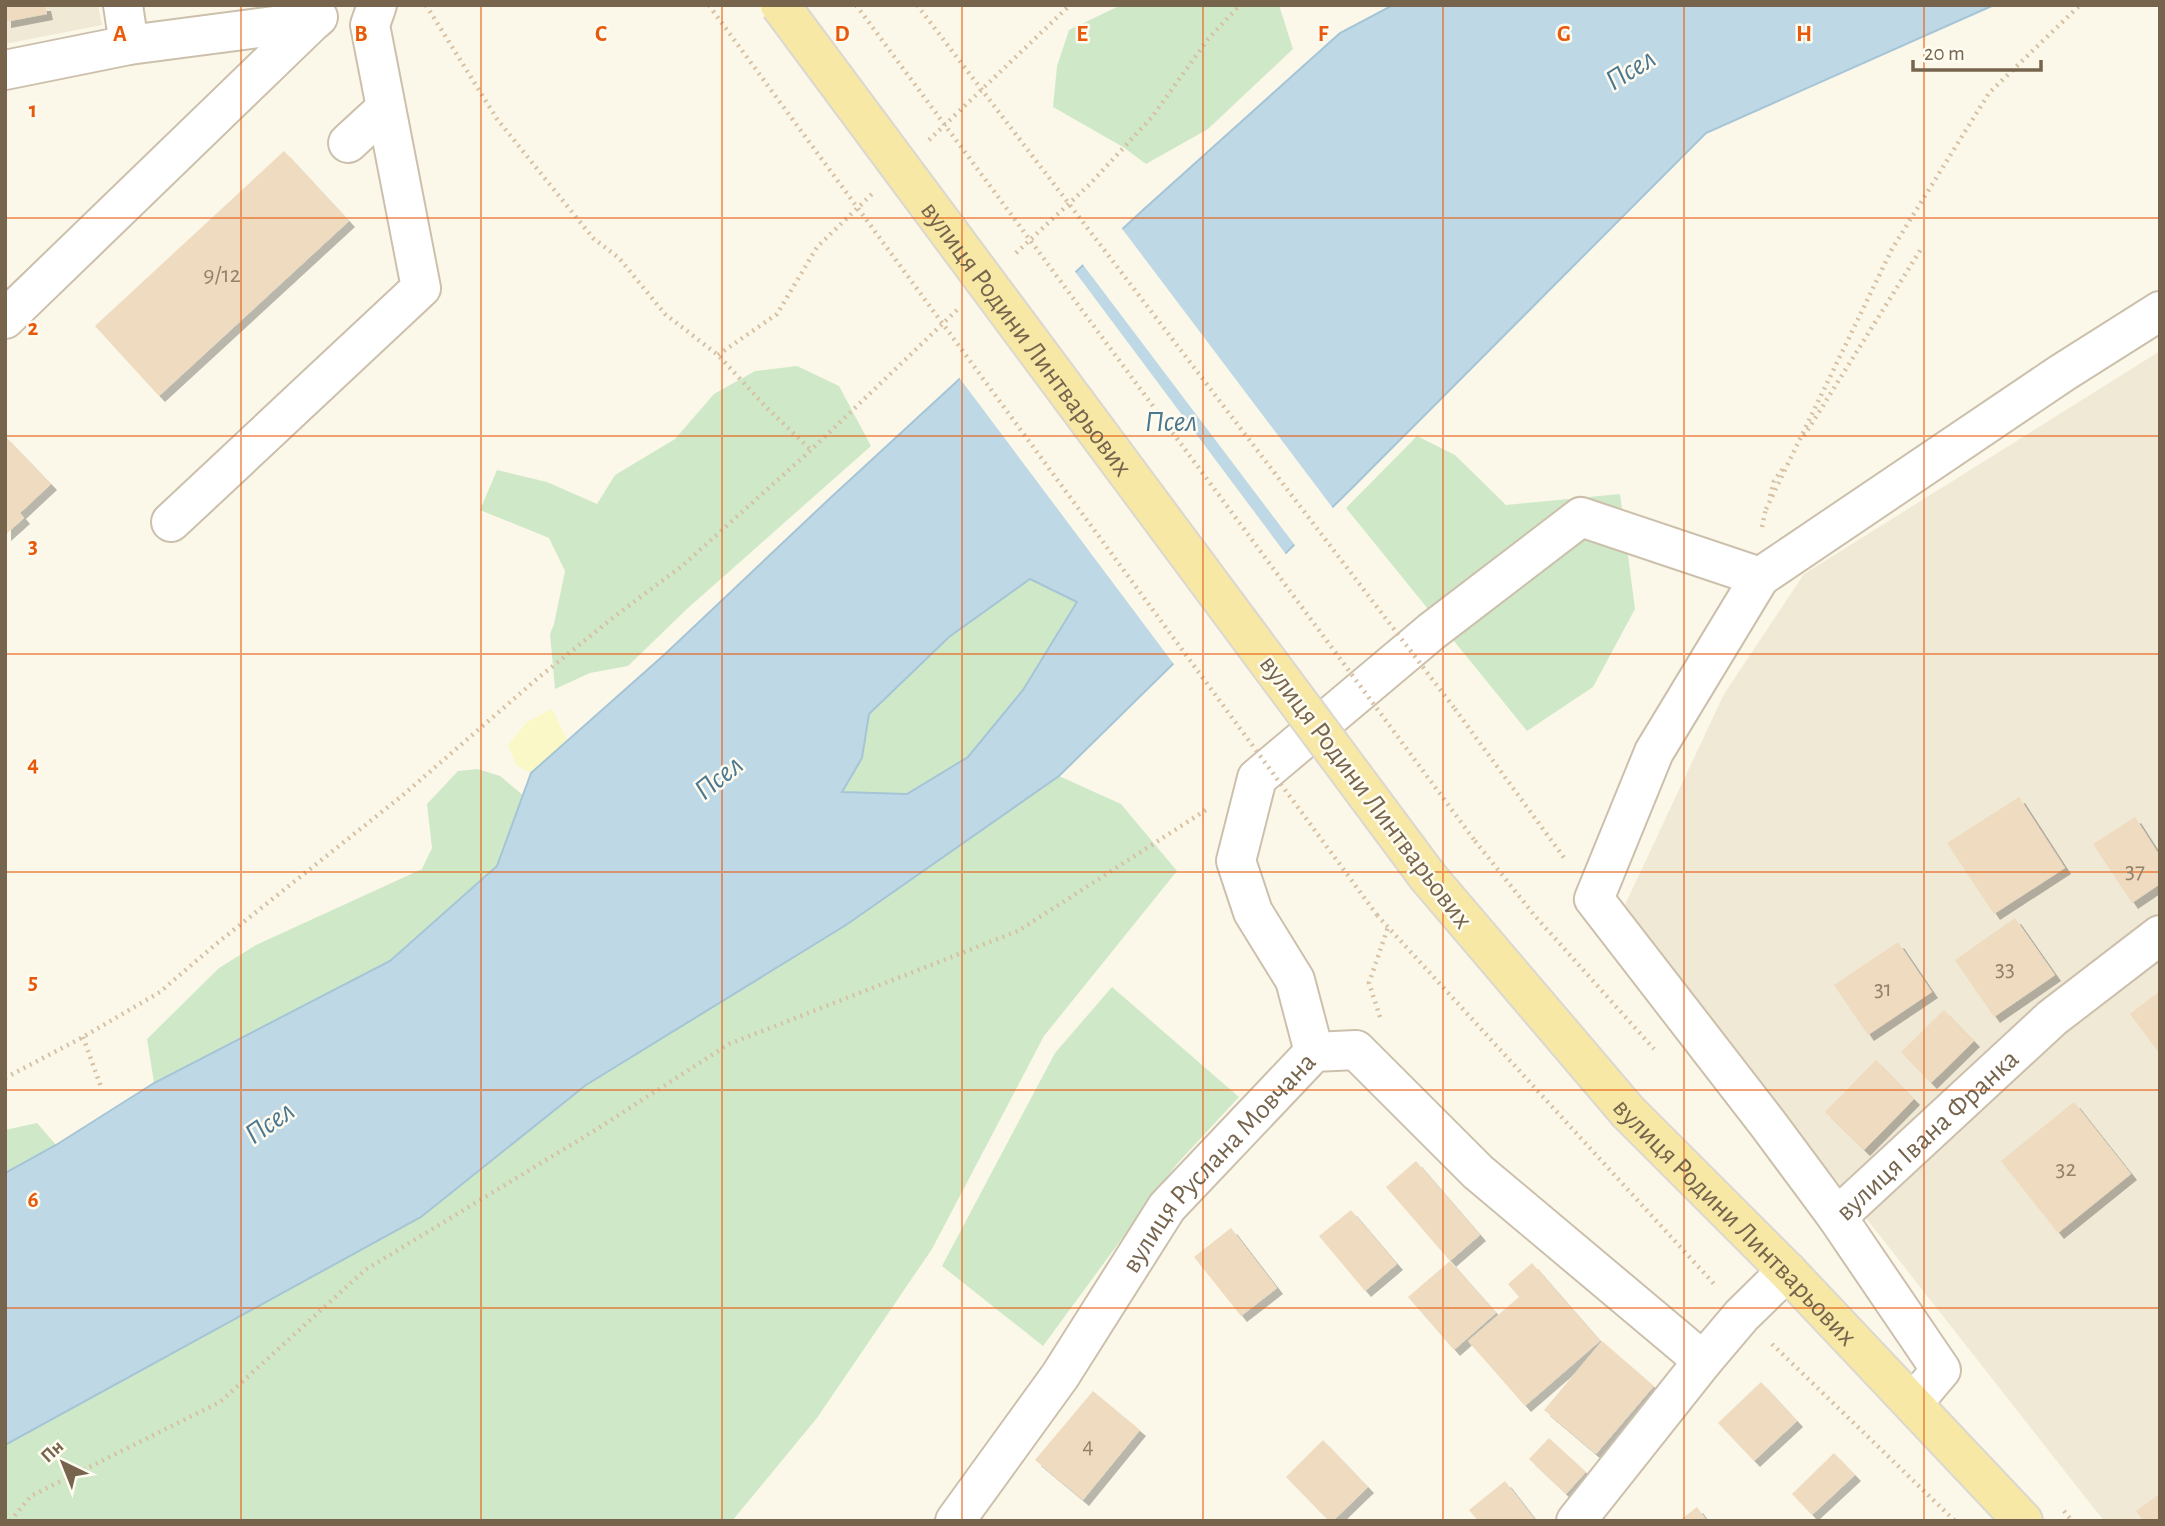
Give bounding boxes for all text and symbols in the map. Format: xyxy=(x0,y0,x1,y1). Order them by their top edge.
text: A xyxy=(113,23,127,46)
text: B xyxy=(354,23,368,46)
text: C xyxy=(595,23,607,46)
text: D xyxy=(834,23,850,46)
text: E xyxy=(1076,23,1088,46)
text: F xyxy=(1318,23,1329,46)
text: G xyxy=(1557,23,1571,46)
text: H xyxy=(1796,23,1812,46)
scale bar xyxy=(1913,28,2041,72)
water label: Псел xyxy=(1600,43,1661,96)
text: 20 m xyxy=(1924,43,1965,64)
text: 1 xyxy=(29,99,37,122)
street label: вулиця Родини Линтварьових xyxy=(915,197,1137,482)
house number: 9/12 xyxy=(203,263,241,287)
text: 2 xyxy=(28,317,39,340)
water label: Псел xyxy=(1145,407,1197,437)
text: 3 xyxy=(28,535,38,558)
street label: вулиця Родини Линтварьових xyxy=(1254,650,1477,934)
water label: Псел xyxy=(689,750,748,806)
text: 4 xyxy=(27,753,39,776)
house number: 37 xyxy=(2125,859,2145,883)
house number: 33 xyxy=(1995,957,2015,981)
text: 5 xyxy=(28,971,38,994)
house number: 31 xyxy=(1874,977,1892,1001)
street label: вулиця Івана Франка xyxy=(1831,1045,2025,1227)
street label: вулиця Руслана Мовчана xyxy=(1117,1048,1322,1278)
street label: вулиця Родини Линтварьових xyxy=(1607,1094,1862,1352)
water label: Псел xyxy=(240,1096,300,1150)
house number: 32 xyxy=(2056,1157,2076,1181)
text: 6 xyxy=(27,1189,39,1212)
north arrow xyxy=(28,1428,98,1498)
house number: 4 xyxy=(1082,1434,1094,1458)
text: Пн xyxy=(37,1437,67,1467)

